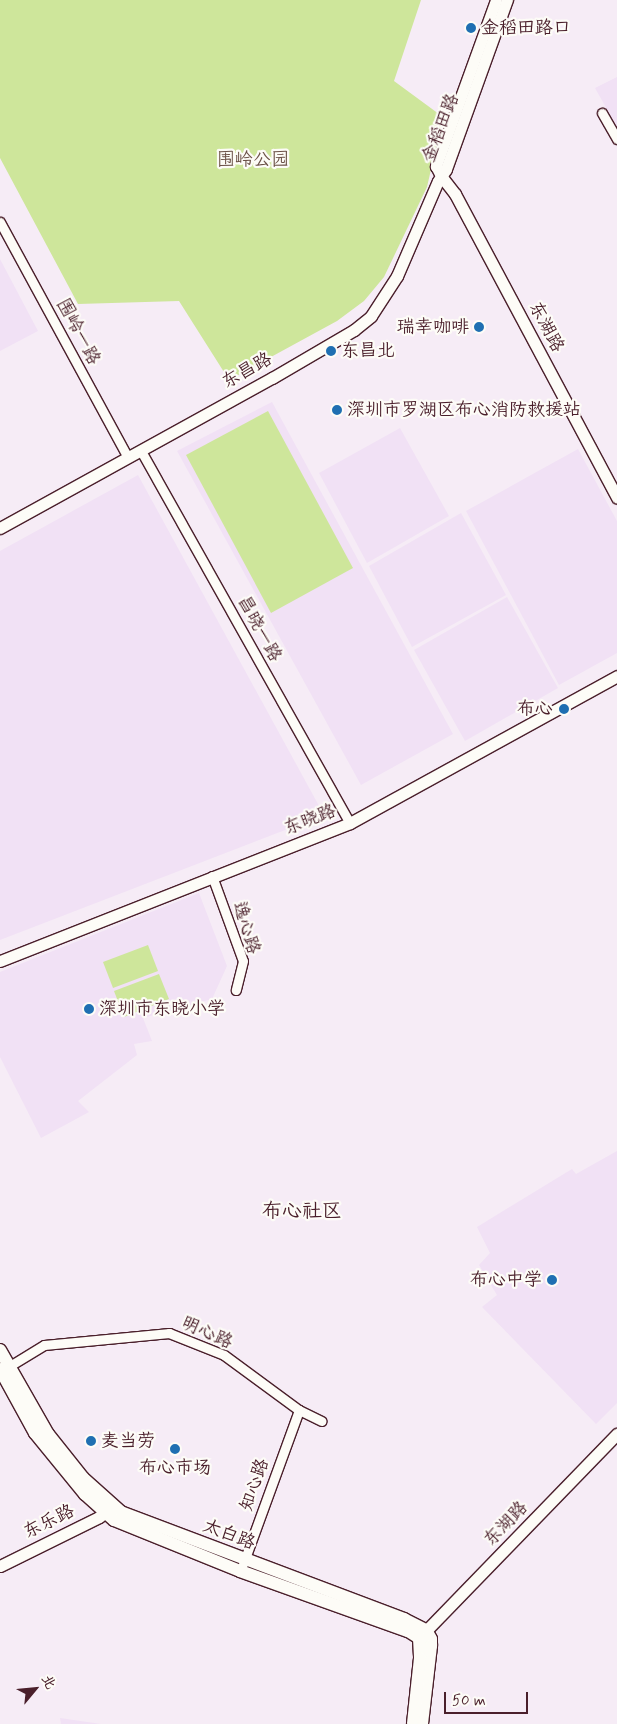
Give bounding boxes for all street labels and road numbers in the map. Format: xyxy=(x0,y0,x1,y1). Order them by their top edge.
street label: 金稻田路 xyxy=(418,91,464,165)
street label: 围岭一路 xyxy=(52,295,104,369)
street label: 东湖路 xyxy=(524,298,568,356)
street label: 东昌路 xyxy=(218,348,276,394)
street label: 昌晓一路 xyxy=(232,592,286,666)
street label: 东晓路 xyxy=(281,800,339,840)
street label: 逸心路 xyxy=(228,899,264,957)
street label: 明心路 xyxy=(178,1312,236,1354)
street label: 知心路 xyxy=(236,1456,274,1514)
street label: 东湖路 xyxy=(479,1497,533,1551)
street label: 东乐路 xyxy=(20,1500,78,1544)
street label: 太白路 xyxy=(200,1515,258,1555)

